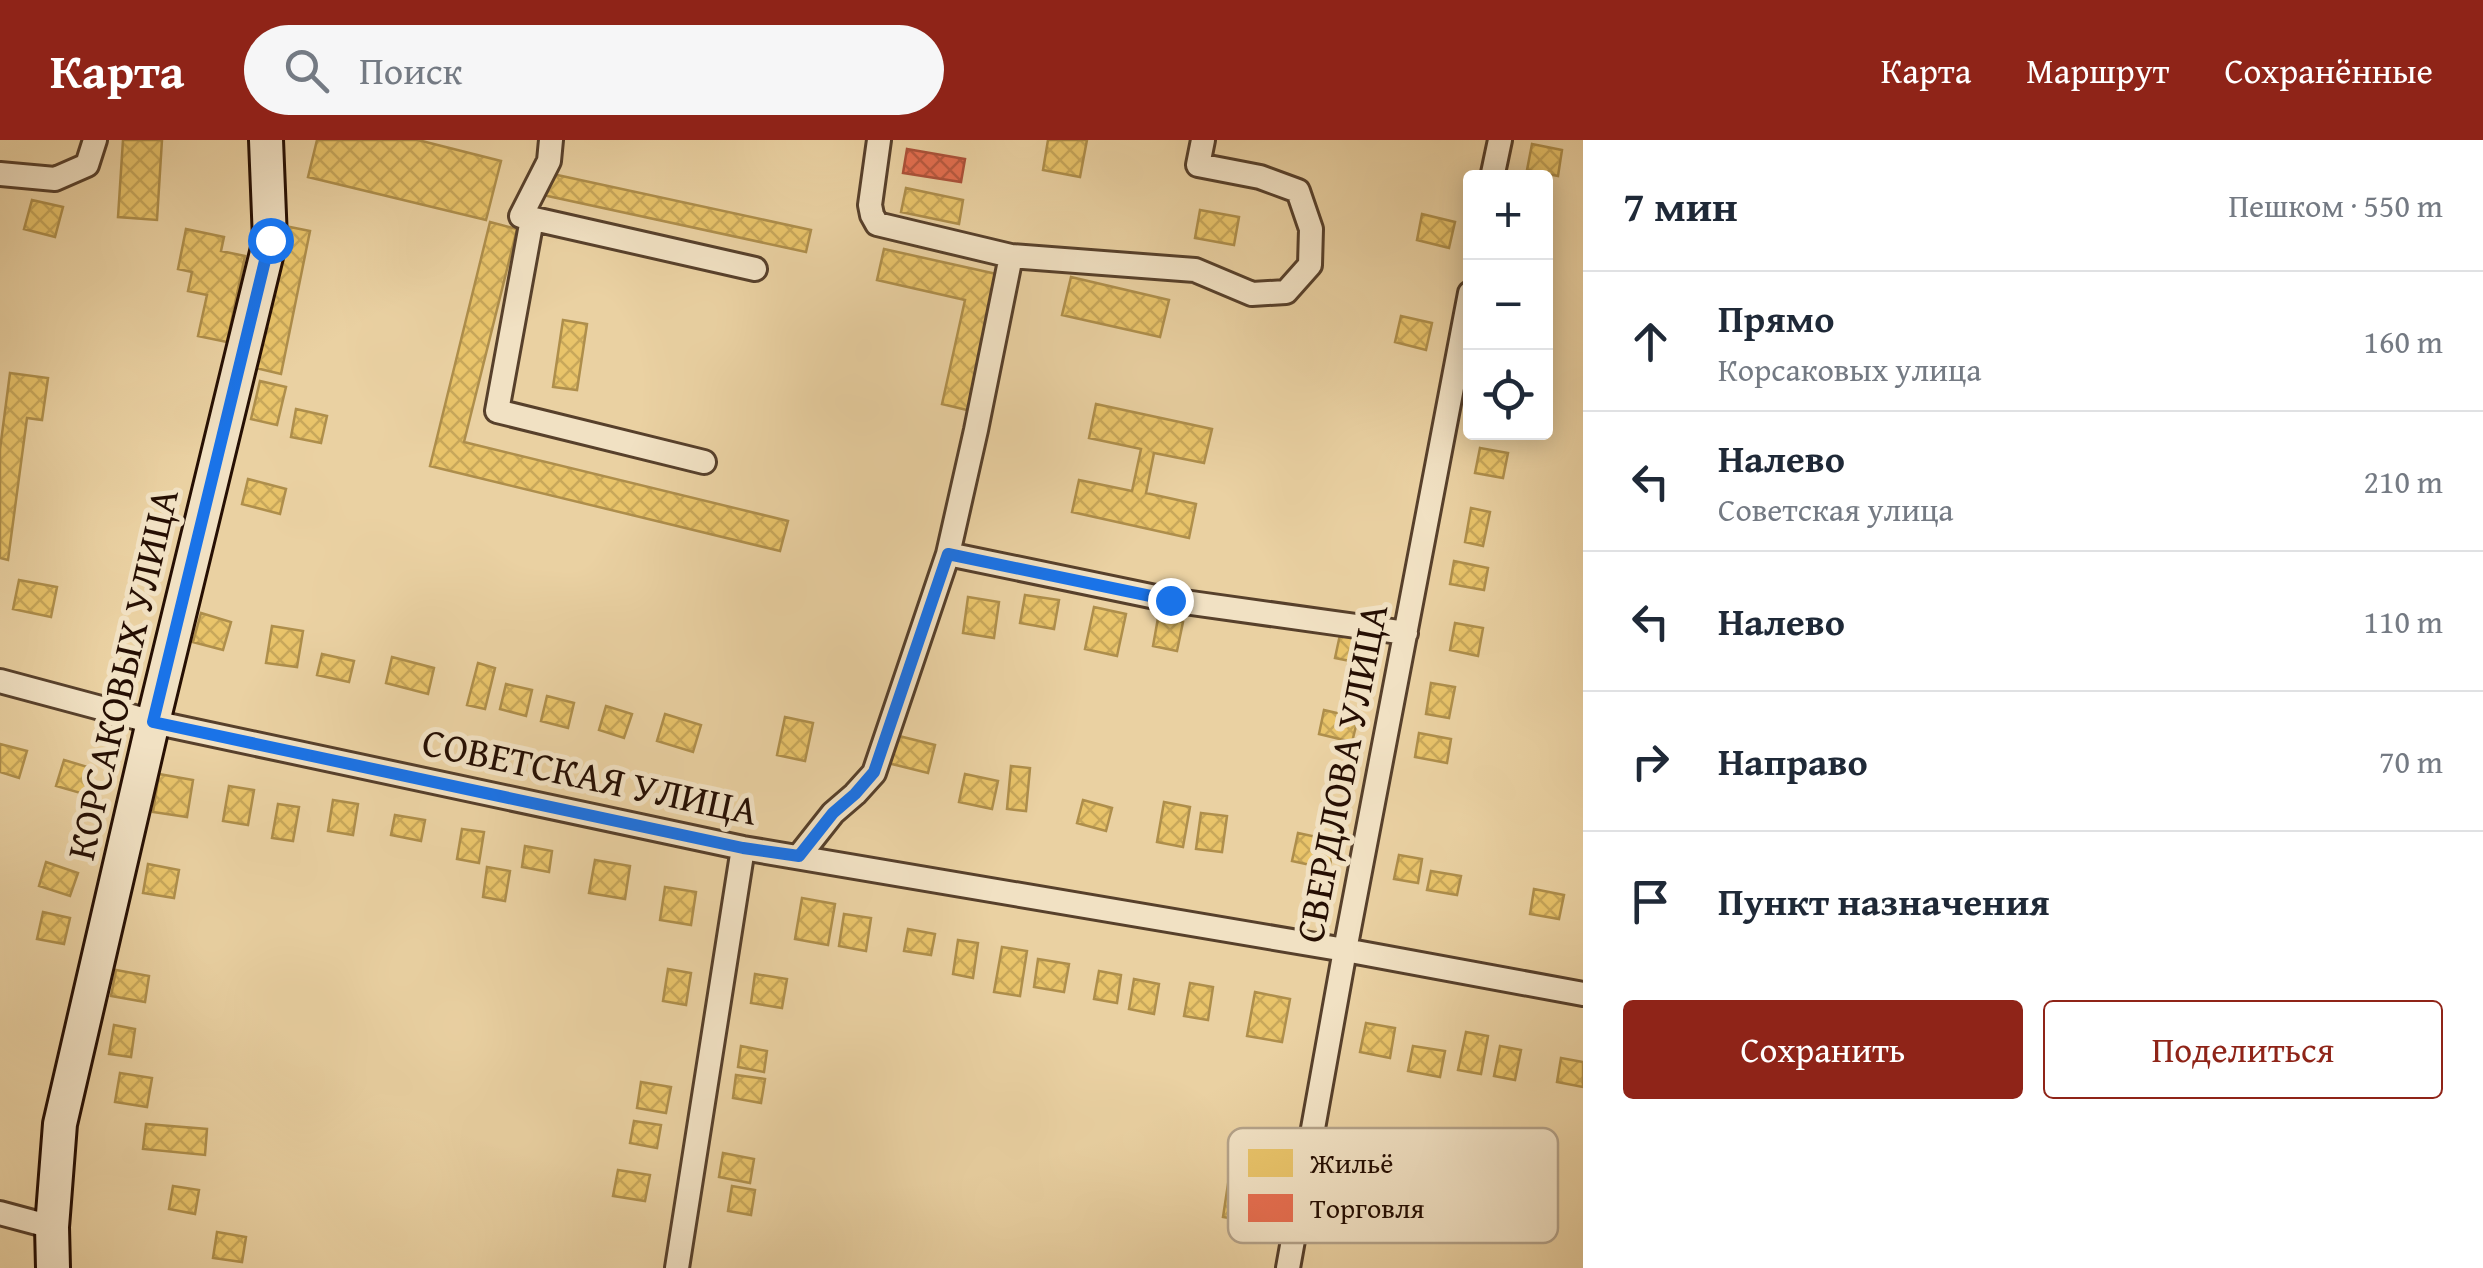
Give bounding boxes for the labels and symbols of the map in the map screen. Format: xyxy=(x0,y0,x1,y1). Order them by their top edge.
route start xyxy=(248,218,294,264)
street label: КОРСАКОВЫХ УЛИЦА xyxy=(50,483,193,865)
route end xyxy=(1148,578,1194,624)
street label: СВЕРДЛОВА УЛИЦА xyxy=(1279,598,1402,947)
street label: СОВЕТСКАЯ УЛИЦА xyxy=(417,711,763,840)
legend xyxy=(1228,1128,1558,1243)
text: Жильё xyxy=(1309,1142,1393,1183)
text: Торговля xyxy=(1310,1187,1424,1228)

